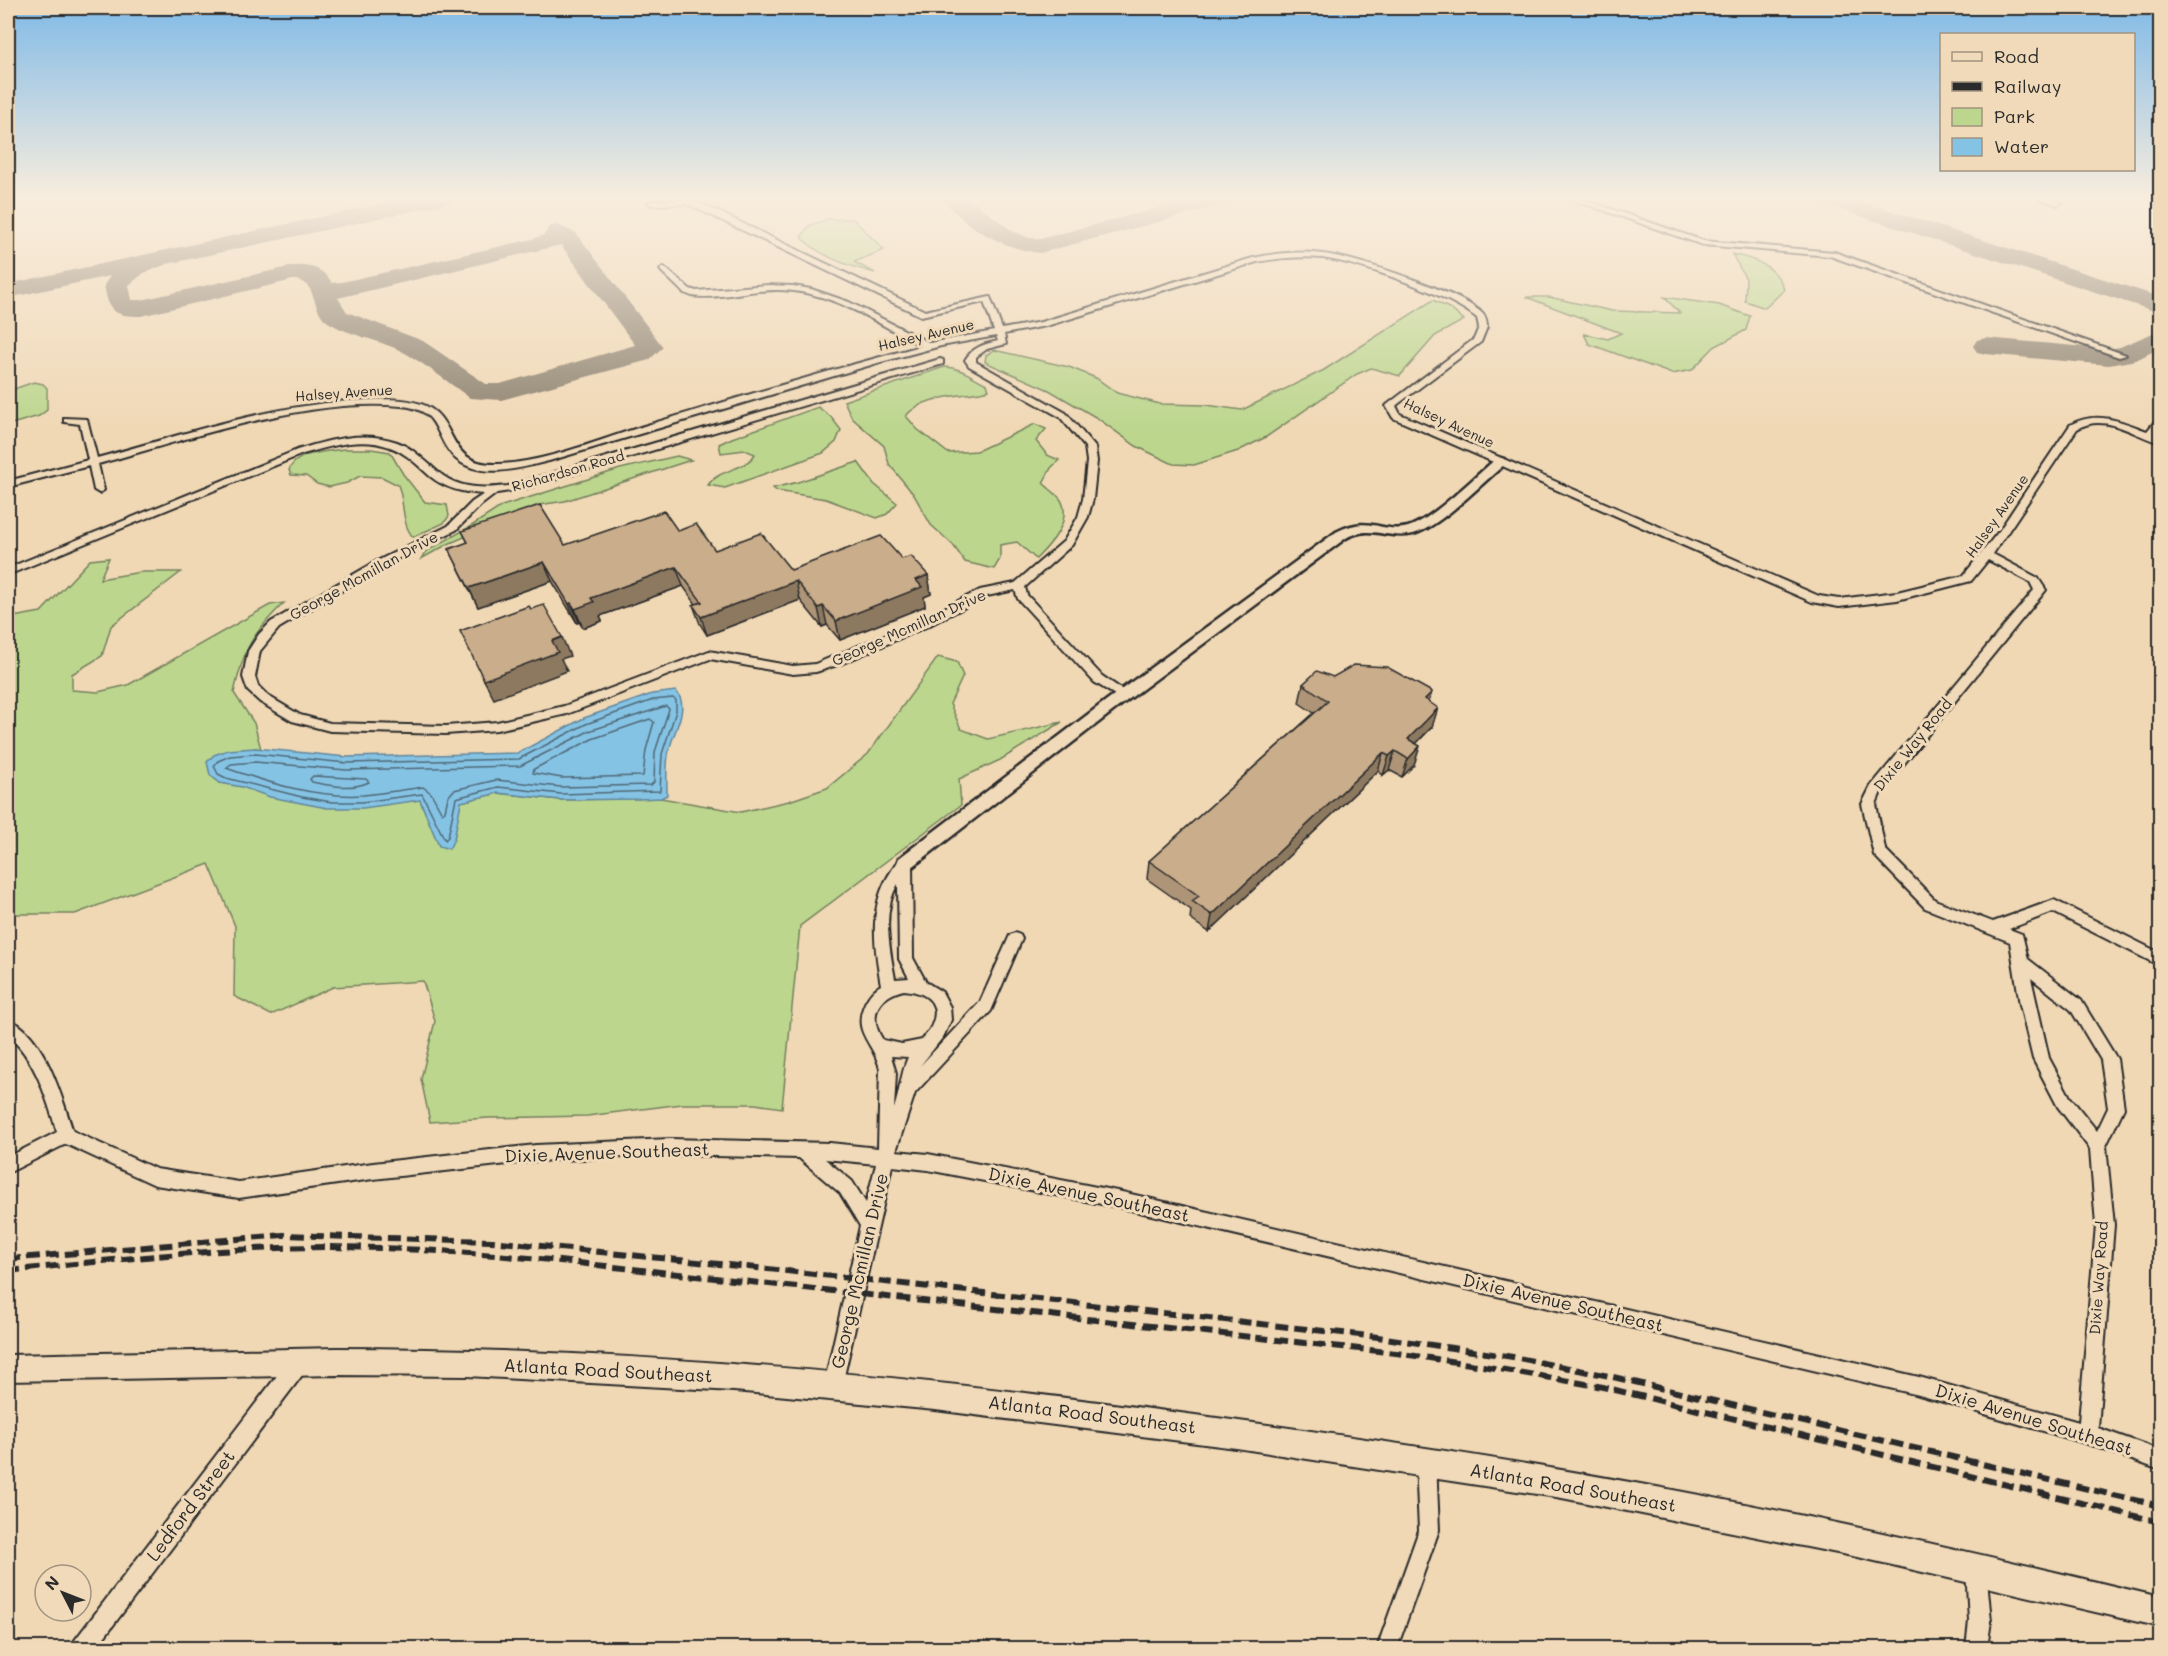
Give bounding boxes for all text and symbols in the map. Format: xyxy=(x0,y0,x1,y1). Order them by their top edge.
legend xyxy=(1940,33,2135,171)
text: Road xyxy=(1994,44,2039,68)
text: Railway xyxy=(1994,74,2061,98)
text: Park xyxy=(1994,104,2035,128)
text: Water xyxy=(1994,134,2049,158)
street label: Halsey Avenue xyxy=(876,314,976,355)
street label: Halsey Avenue xyxy=(294,380,393,405)
street label: Halsey Avenue xyxy=(1401,393,1498,452)
street label: Richardson Road xyxy=(509,445,626,496)
street label: Halsey Avenue xyxy=(1961,470,2032,561)
street label: George Mcmillan Drive xyxy=(286,526,441,624)
street label: George Mcmillan Drive xyxy=(828,584,989,670)
street label: Dixie Way Road xyxy=(1869,694,1956,795)
street label: Dixie Avenue Southeast xyxy=(504,1136,710,1168)
street label: Dixie Avenue Southeast xyxy=(986,1161,1192,1227)
street label: George Mcmillan Drive xyxy=(825,1171,893,1371)
street label: Dixie Way Road xyxy=(2084,1221,2112,1335)
street label: Dixie Avenue Southeast xyxy=(1461,1267,1666,1337)
street label: Atlanta Road Southeast xyxy=(503,1353,713,1387)
street label: Dixie Avenue Southeast xyxy=(1933,1378,2136,1461)
street label: Atlanta Road Southeast xyxy=(987,1389,1197,1439)
street label: Ledford Street xyxy=(141,1445,240,1566)
street label: Atlanta Road Southeast xyxy=(1468,1457,1678,1517)
north arrow xyxy=(33,1563,93,1623)
text: N xyxy=(40,1571,63,1594)

